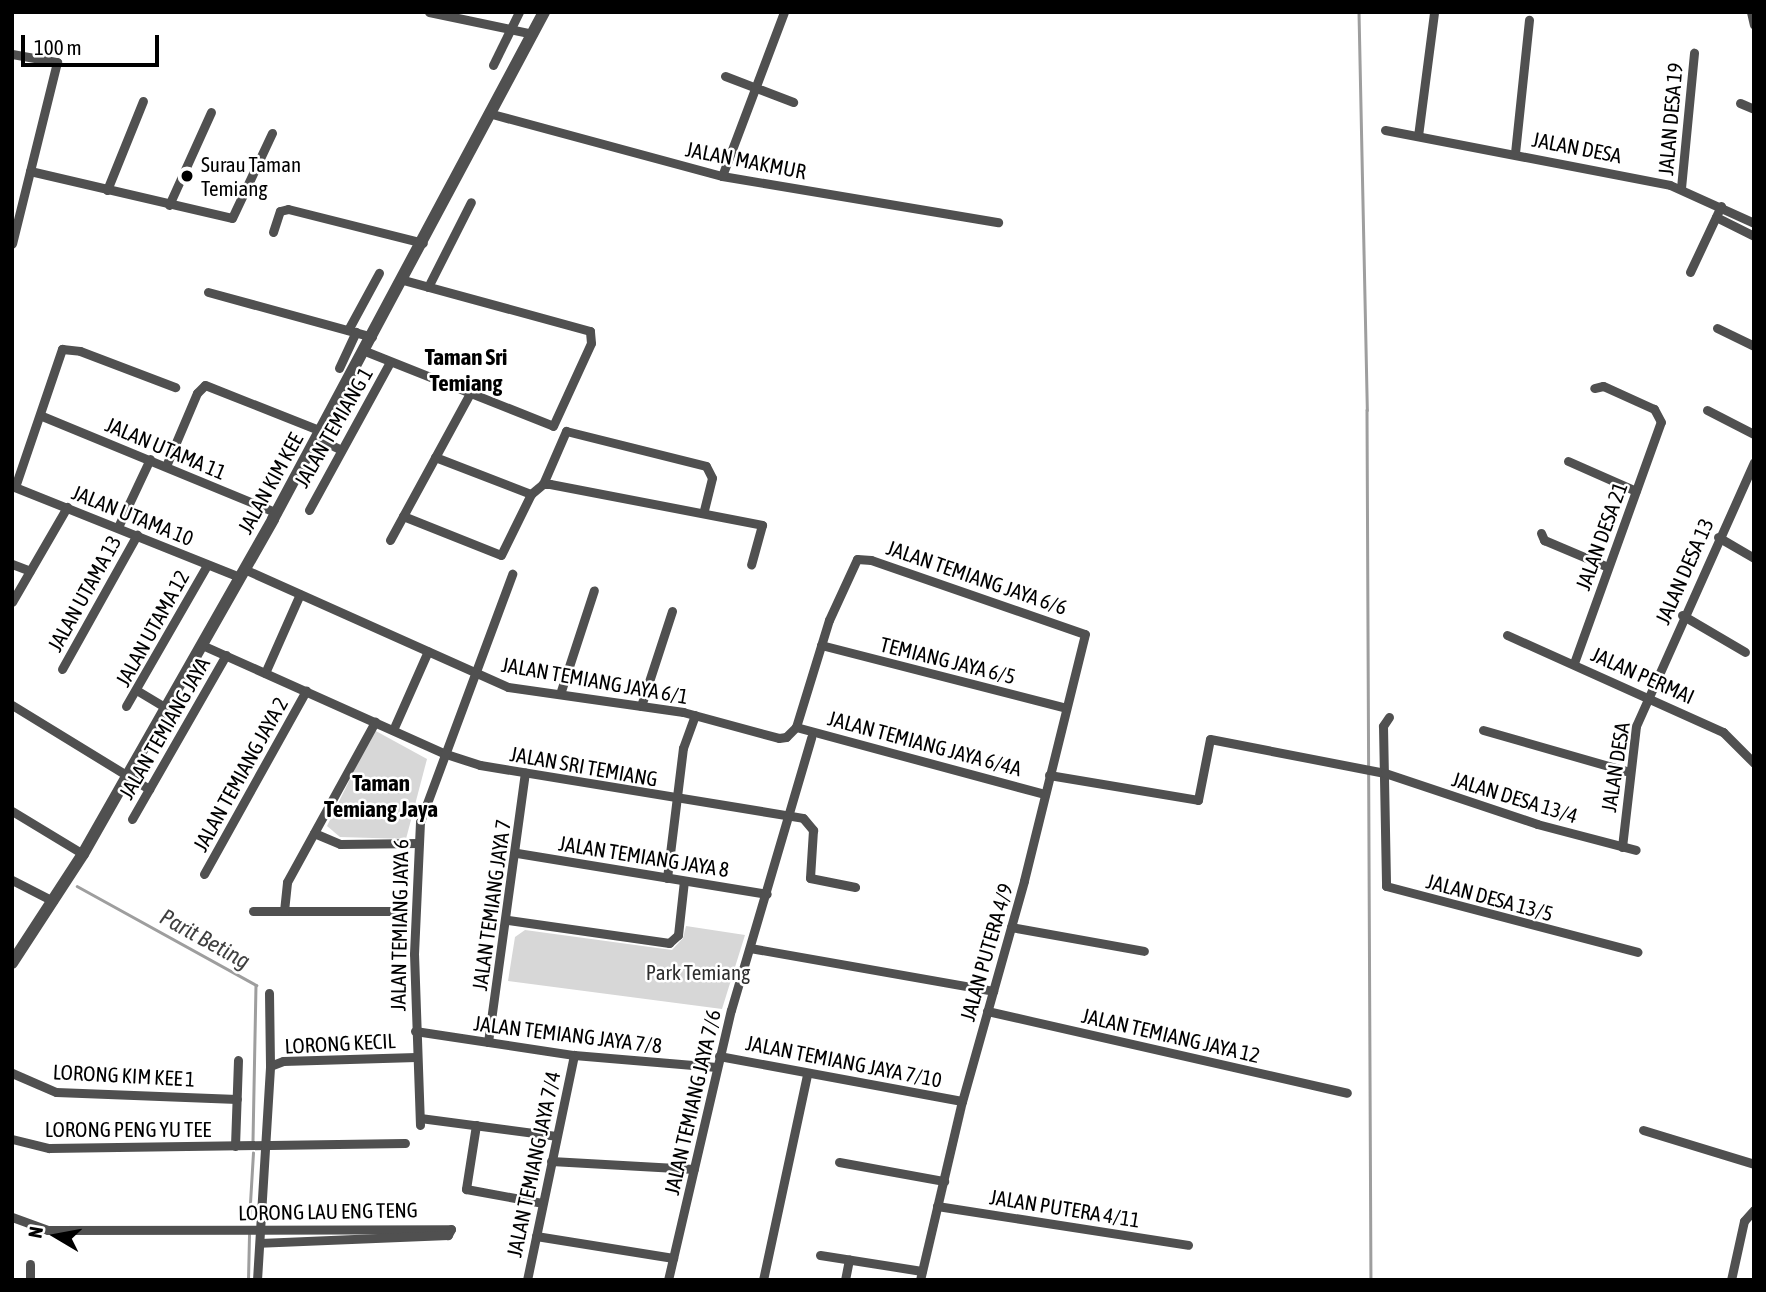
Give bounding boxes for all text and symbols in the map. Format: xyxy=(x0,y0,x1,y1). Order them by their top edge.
scale bar xyxy=(24,21,163,65)
text: 100 m xyxy=(34,35,82,59)
street label: JALAN DESA 19 xyxy=(1653,62,1687,176)
street label: JALAN DESA xyxy=(1530,126,1624,168)
street label: JALAN MAKMUR xyxy=(684,136,808,184)
place label: Surau Taman Temiang xyxy=(201,151,301,201)
marker: Surau Taman Temiang xyxy=(179,168,195,184)
district label: Taman Sri Temiang xyxy=(425,343,507,397)
street label: JALAN TEMIANG 1 xyxy=(288,362,378,492)
street label: JALAN UTAMA 11 xyxy=(102,411,230,485)
street label: JALAN KIM KEE xyxy=(232,428,308,538)
street label: JALAN UTAMA 10 xyxy=(69,479,197,551)
street label: JALAN DESA 21 xyxy=(1570,479,1632,593)
street label: JALAN DESA 13 xyxy=(1649,514,1719,628)
street label: JALAN UTAMA 13 xyxy=(42,531,126,655)
street label: JALAN TEMIANG JAYA 6/6 xyxy=(883,534,1071,620)
street label: JALAN UTAMA 12 xyxy=(110,566,194,690)
street label: TEMIANG JAYA 6/5 xyxy=(878,631,1018,689)
street label: JALAN PERMAI xyxy=(1588,641,1698,709)
street label: JALAN TEMIANG JAYA 6/1 xyxy=(500,651,690,709)
street label: JALAN TEMIANG JAYA xyxy=(113,653,215,803)
street label: JALAN TEMIANG JAYA 2 xyxy=(187,693,293,855)
street label: JALAN TEMIANG JAYA 6/4A xyxy=(825,705,1025,781)
street label: JALAN DESA xyxy=(1595,720,1635,814)
street label: JALAN SRI TEMIANG xyxy=(508,741,660,791)
street label: JALAN DESA 13/4 xyxy=(1449,766,1581,828)
district label: Taman Temiang Jaya xyxy=(324,769,438,823)
street label: JALAN TEMIANG JAYA 7 xyxy=(467,818,515,992)
street label: JALAN TEMIANG JAYA 8 xyxy=(557,830,731,882)
street label: JALAN TEMIANG JAYA 6 xyxy=(385,839,413,1011)
street label: JALAN DESA 13/5 xyxy=(1424,868,1556,926)
street label: JALAN PUTERA 4/9 xyxy=(954,880,1018,1024)
water label: Parit Beting xyxy=(155,903,255,975)
park label: Park Temiang xyxy=(646,959,750,985)
street label: JALAN TEMIANG JAYA 12 xyxy=(1079,1002,1263,1068)
street label: JALAN TEMIANG JAYA 7/6 xyxy=(658,1007,726,1197)
street label: JALAN TEMIANG JAYA 7/8 xyxy=(473,1010,663,1058)
street label: LORONG KECIL xyxy=(284,1028,396,1058)
street label: JALAN TEMIANG JAYA 7/10 xyxy=(744,1030,944,1092)
street label: LORONG KIM KEE 1 xyxy=(52,1059,196,1091)
street label: JALAN TEMIANG JAYA 7/4 xyxy=(501,1069,565,1259)
street label: LORONG PENG YU TEE xyxy=(45,1116,211,1142)
street label: JALAN PUTERA 4/11 xyxy=(988,1184,1142,1232)
street label: LORONG LAU ENG TENG xyxy=(238,1197,418,1225)
north arrow xyxy=(21,1201,91,1271)
text: N xyxy=(24,1225,47,1240)

